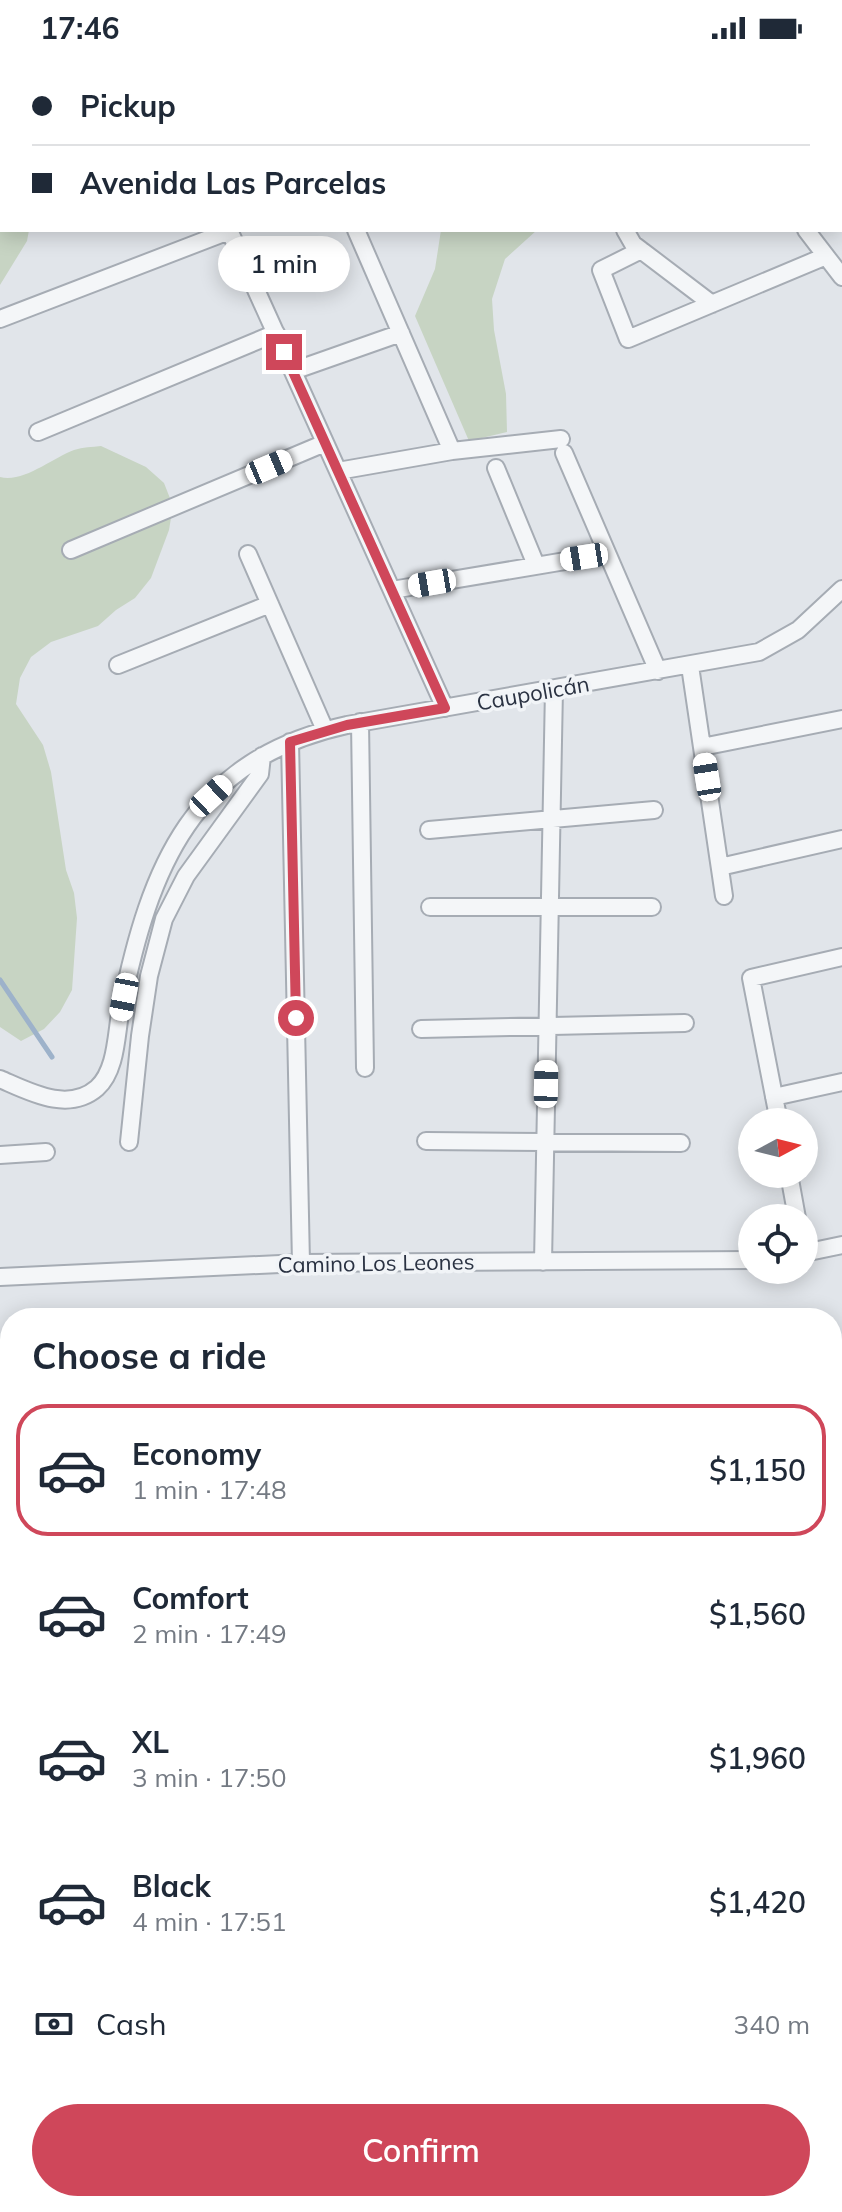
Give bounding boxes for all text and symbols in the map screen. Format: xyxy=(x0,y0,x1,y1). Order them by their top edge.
text: 17:46 xyxy=(40,9,119,47)
text: Pickup xyxy=(80,87,176,125)
text: Avenida Las Parcelas xyxy=(80,164,386,202)
callout: 1 min xyxy=(218,236,350,292)
text: 1 min xyxy=(250,247,318,280)
route end xyxy=(266,334,302,370)
car xyxy=(242,447,296,487)
car xyxy=(558,541,610,573)
car xyxy=(406,567,458,599)
street label: Caupolicán xyxy=(475,669,591,717)
car xyxy=(691,751,723,803)
car xyxy=(185,771,237,821)
car xyxy=(108,971,140,1023)
route start xyxy=(278,1000,314,1036)
car xyxy=(534,1060,558,1108)
north arrow xyxy=(738,1108,818,1188)
map controls xyxy=(738,1108,818,1284)
button: locate xyxy=(738,1204,818,1284)
street label: Camino Los Leones xyxy=(277,1247,475,1279)
text: Choose a ride xyxy=(32,1333,266,1378)
icon: car xyxy=(36,1434,108,1506)
text: Economy xyxy=(132,1435,261,1473)
text: $1,150 xyxy=(709,1451,806,1489)
text: 1 min · 17:48 xyxy=(132,1473,287,1506)
icon: car xyxy=(36,1578,108,1650)
text: Comfort xyxy=(132,1579,249,1617)
text: $1,560 xyxy=(709,1595,806,1633)
text: 2 min · 17:49 xyxy=(132,1617,287,1650)
icon: car xyxy=(36,1722,108,1794)
text: XL xyxy=(132,1723,169,1761)
text: $1,960 xyxy=(709,1739,806,1777)
text: 3 min · 17:50 xyxy=(132,1761,287,1794)
icon: car xyxy=(36,1866,108,1938)
text: Black xyxy=(132,1867,211,1905)
text: $1,420 xyxy=(709,1883,806,1921)
text: 4 min · 17:51 xyxy=(132,1905,287,1938)
icon: cash xyxy=(32,2002,76,2046)
text: Cash xyxy=(96,2005,167,2043)
text: 340 m xyxy=(734,2008,810,2041)
button: Confirm xyxy=(32,2104,810,2196)

